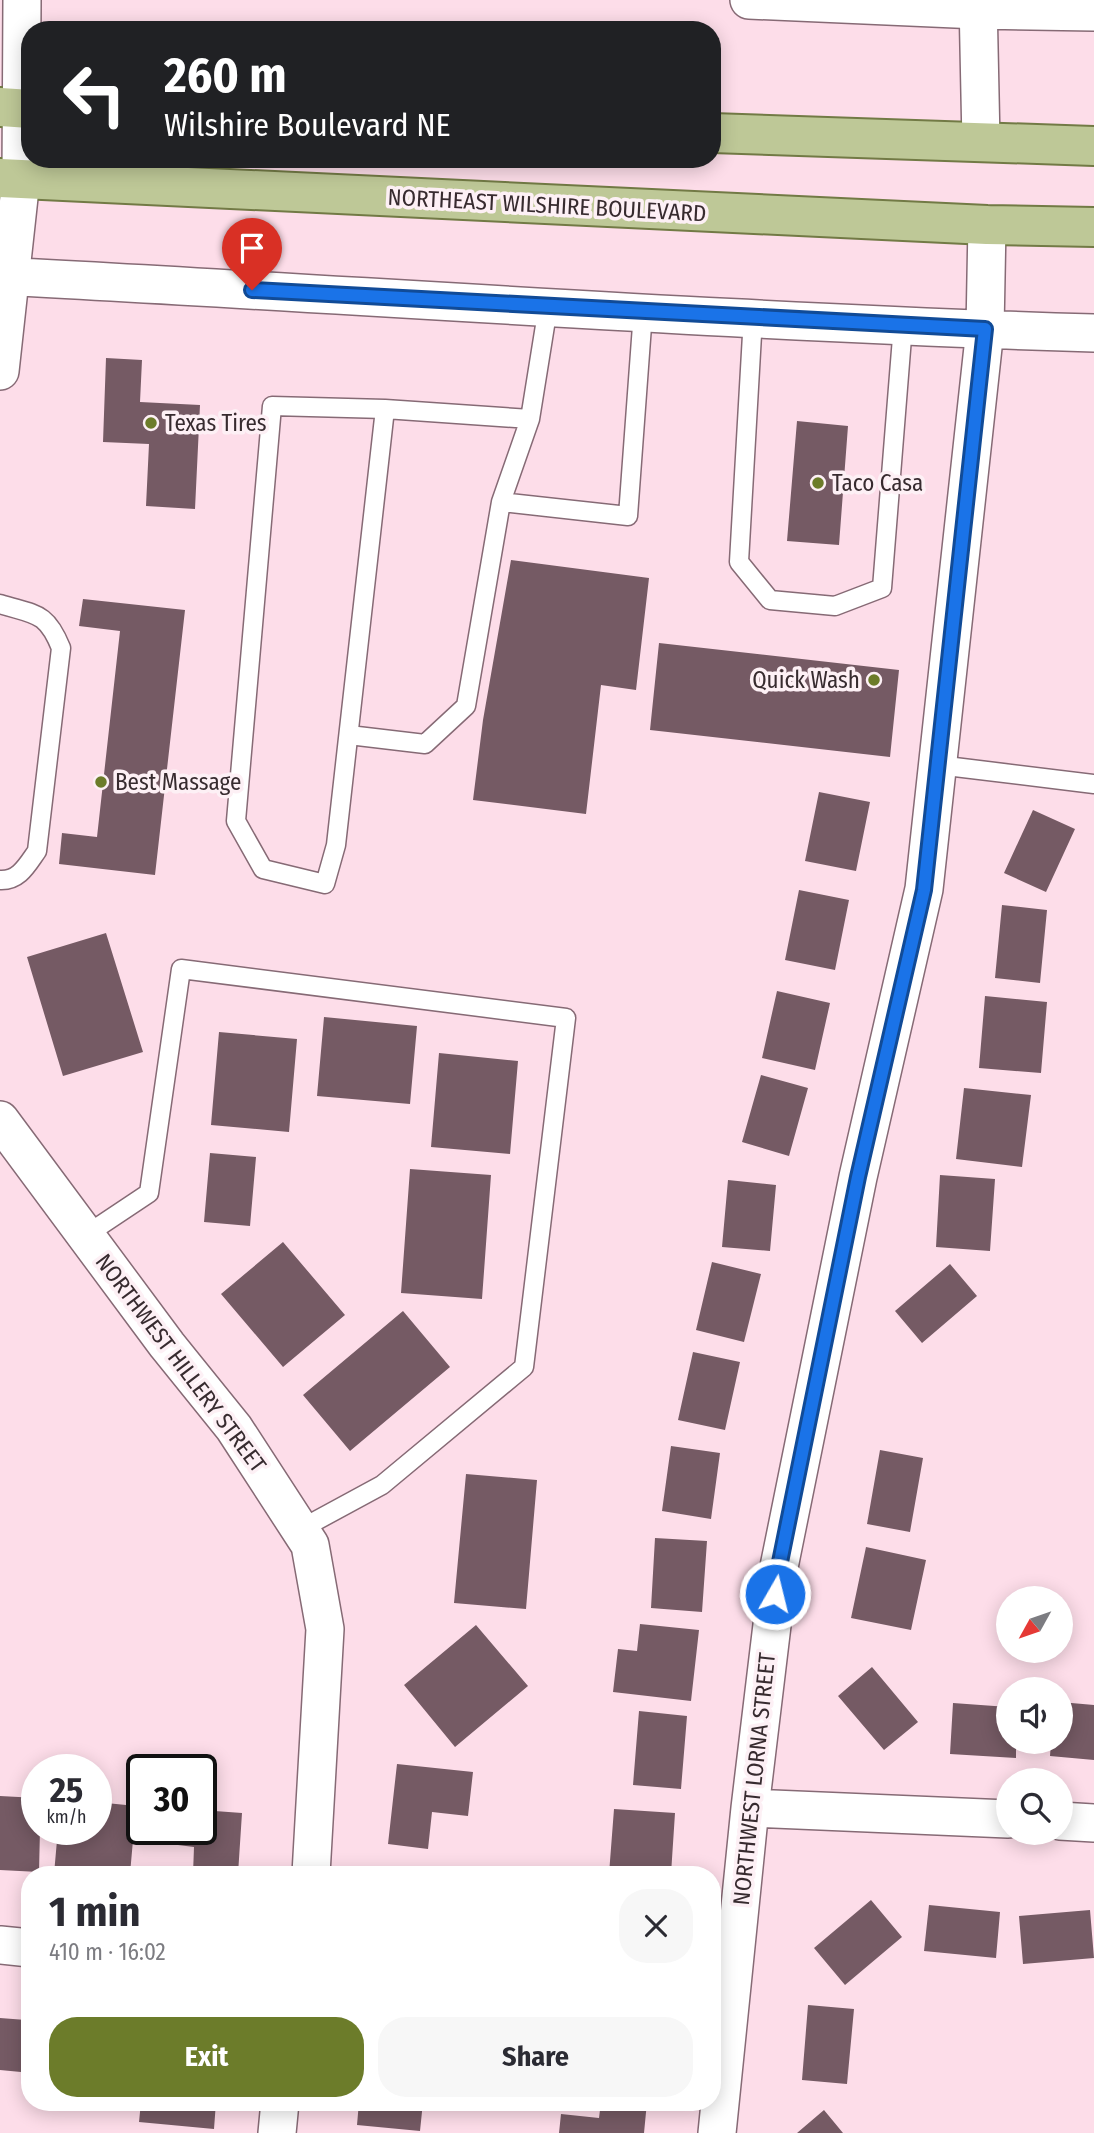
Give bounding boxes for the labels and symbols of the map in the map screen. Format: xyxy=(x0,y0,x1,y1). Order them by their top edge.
street label: NORTHEAST WILSHIRE BOULEVARD xyxy=(387,183,707,227)
pin xyxy=(222,218,282,290)
place label: Texas Tires xyxy=(165,409,267,437)
marker: Texas Tires xyxy=(143,415,159,431)
place label: Taco Casa xyxy=(832,469,923,497)
marker: Taco Casa xyxy=(810,475,826,491)
place label: Quick Wash xyxy=(752,666,860,694)
marker: Quick Wash xyxy=(866,672,882,688)
place label: Best Massage xyxy=(115,768,241,796)
marker: Best Massage xyxy=(93,774,109,790)
street label: NORTHWEST HILLERY STREET xyxy=(90,1248,272,1478)
position arrow xyxy=(738,1557,812,1631)
north arrow xyxy=(996,1586,1073,1662)
street label: NORTHWEST LORNA STREET xyxy=(727,1651,781,1907)
speed limit sign: 30 xyxy=(126,1754,217,1845)

